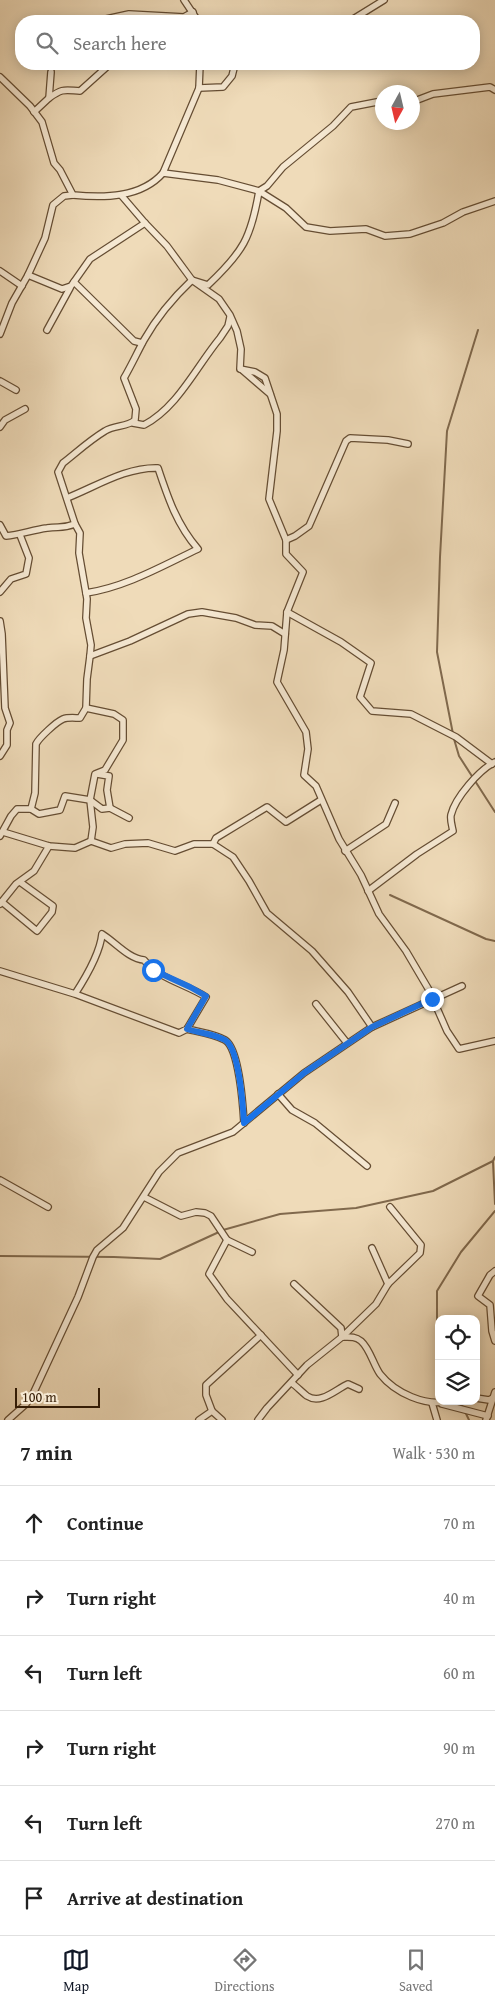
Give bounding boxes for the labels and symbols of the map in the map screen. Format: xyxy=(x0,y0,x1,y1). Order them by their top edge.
north arrow xyxy=(375,85,420,130)
route start xyxy=(142,959,165,982)
route end xyxy=(421,988,444,1011)
scale bar xyxy=(15,1385,100,1408)

